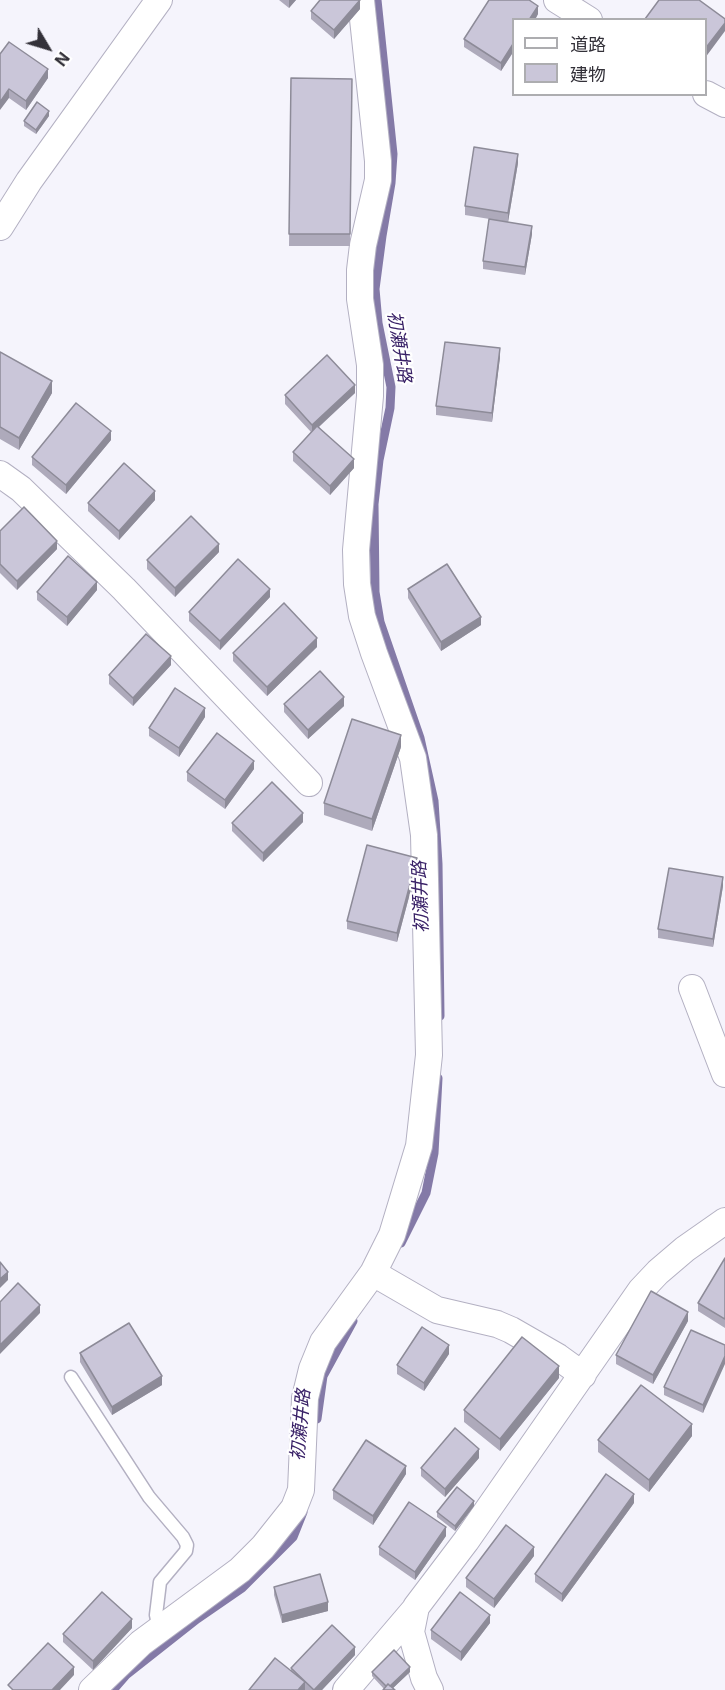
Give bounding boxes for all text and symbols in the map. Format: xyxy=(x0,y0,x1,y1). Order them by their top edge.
north arrow xyxy=(18,18,78,78)
legend xyxy=(512,18,707,96)
text: 道路 xyxy=(570,34,606,55)
text: N xyxy=(51,48,74,70)
text: 建物 xyxy=(570,64,606,85)
water label: 初瀬井路 xyxy=(383,310,415,384)
water label: 初瀬井路 xyxy=(409,861,433,933)
water label: 初瀬井路 xyxy=(287,1388,315,1462)

